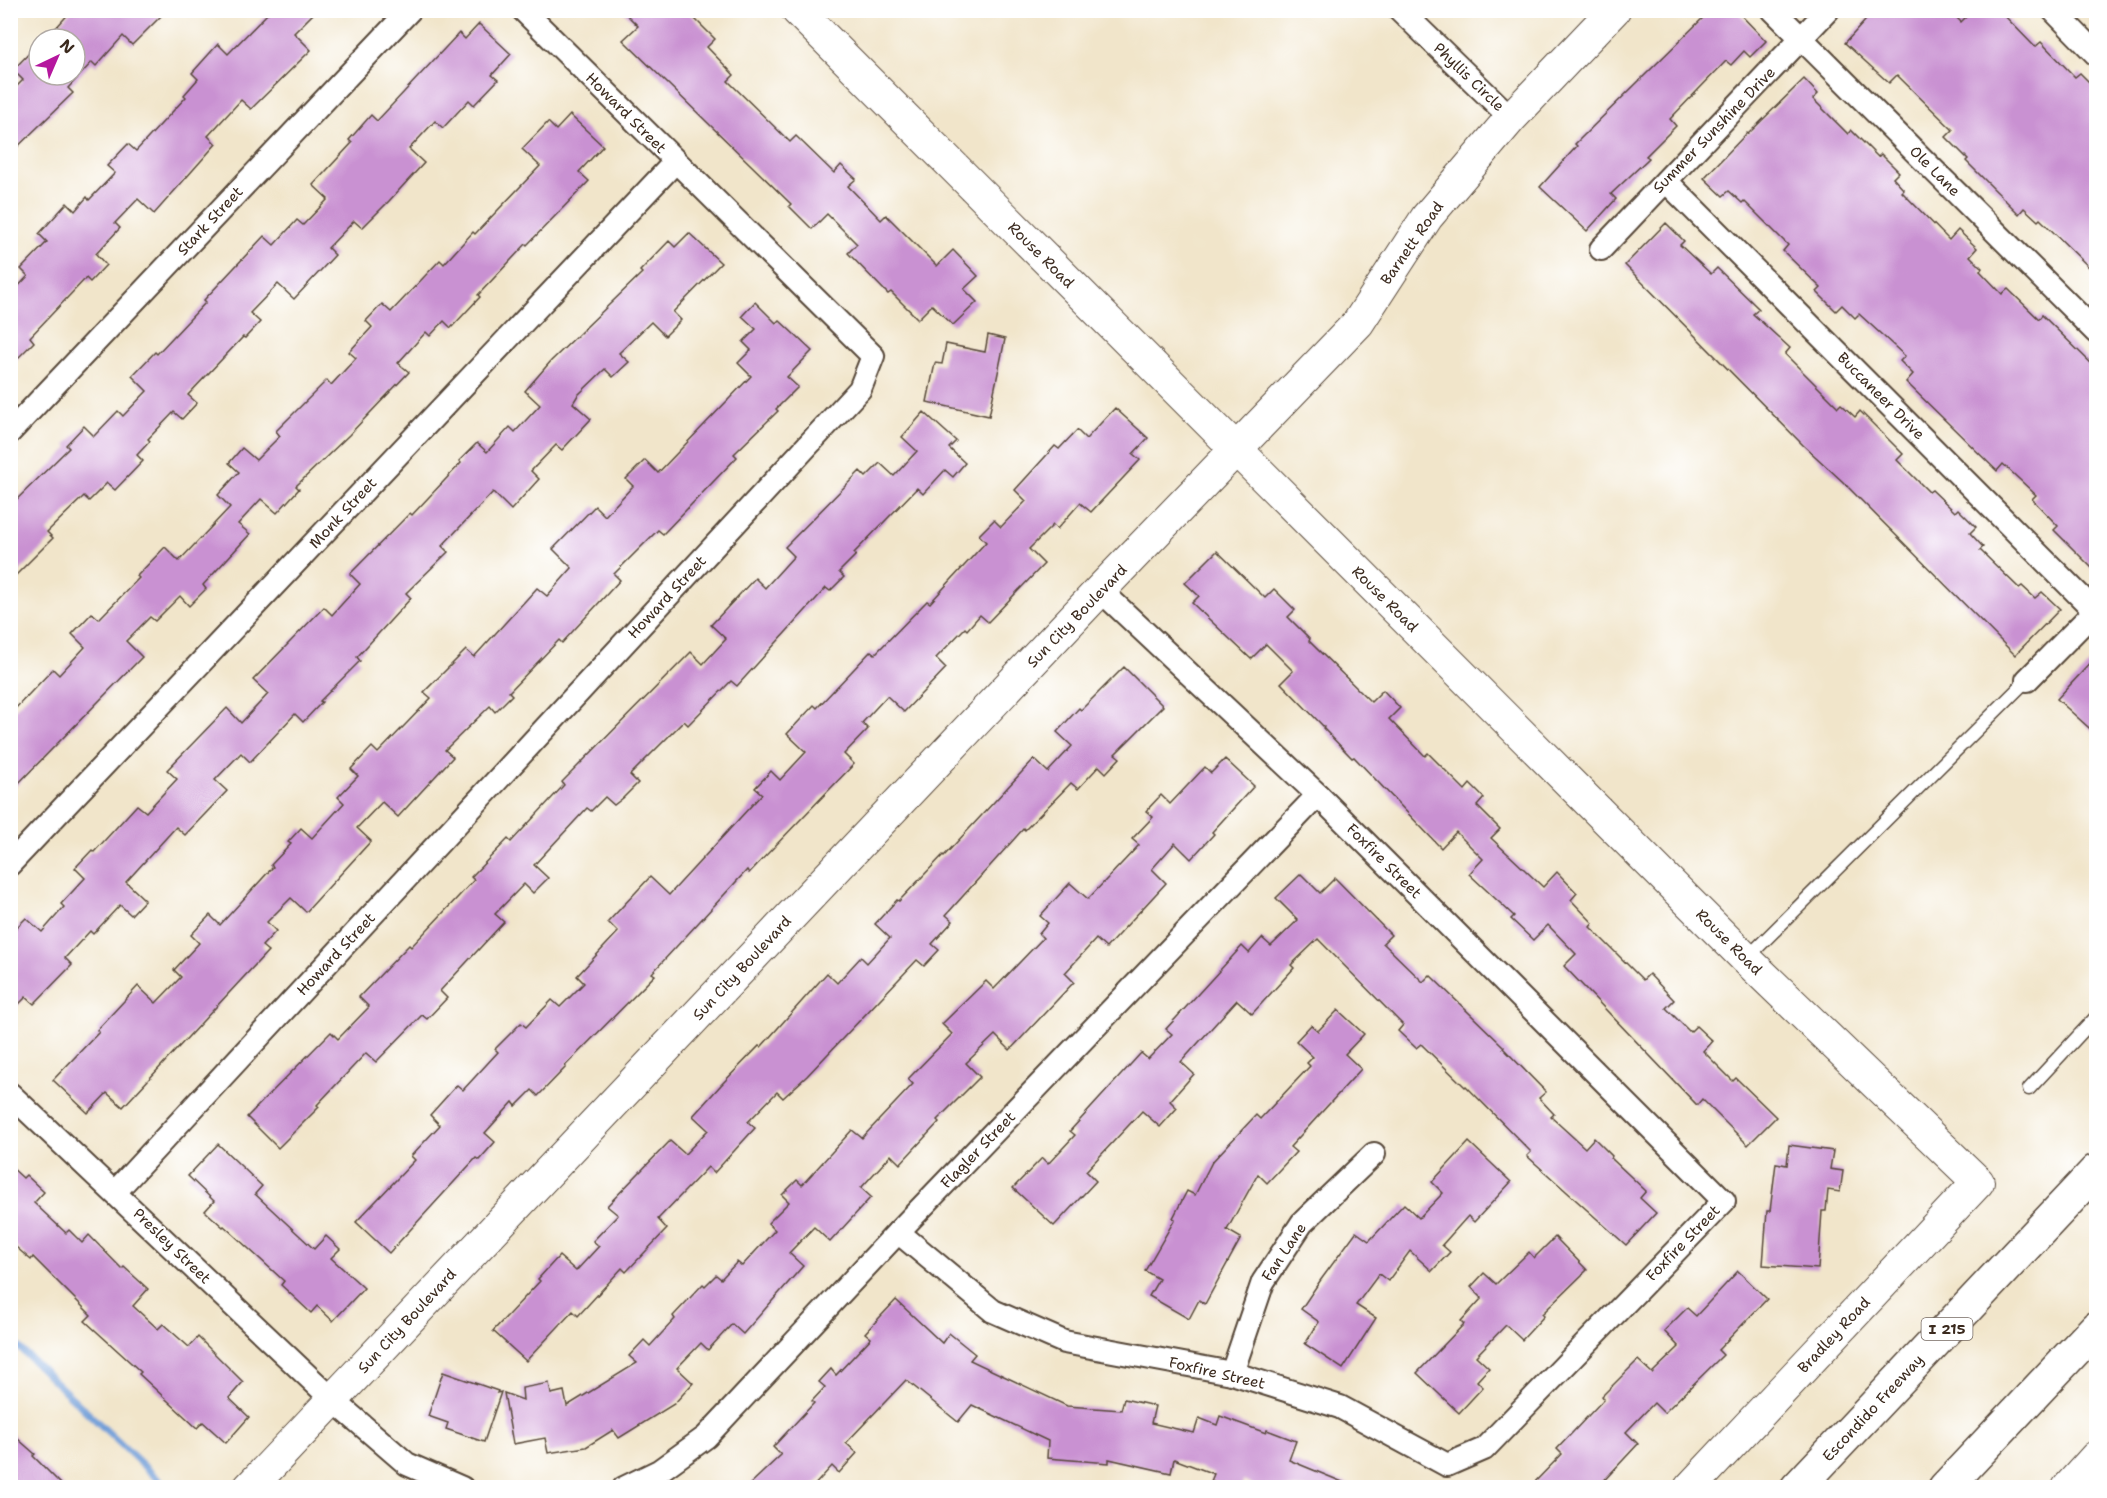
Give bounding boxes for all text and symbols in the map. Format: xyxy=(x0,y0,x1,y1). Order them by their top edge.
north arrow xyxy=(27,27,87,87)
text: N xyxy=(55,35,79,59)
street label: Phyllis Circle xyxy=(1429,38,1509,116)
street label: Summer Sunshine Drive xyxy=(1648,62,1780,198)
street label: Howard Street xyxy=(581,68,671,158)
street label: Ole Lane xyxy=(1905,141,1965,201)
street label: Stark Street xyxy=(173,182,247,260)
street label: Barnett Road xyxy=(1376,197,1448,289)
street label: Rouse Road xyxy=(1004,218,1079,293)
street label: Buccaneer Drive xyxy=(1833,348,1929,444)
street label: Monk Street xyxy=(305,473,381,553)
street label: Howard Street xyxy=(623,551,711,643)
street label: Sun City Boulevard xyxy=(1023,560,1132,672)
street label: Rouse Road xyxy=(1348,562,1423,637)
street label: Foxfire Street xyxy=(1342,819,1426,903)
street label: Rouse Road xyxy=(1692,905,1767,980)
street label: Howard Street xyxy=(292,908,380,1000)
street label: Sun City Boulevard xyxy=(688,911,796,1025)
street label: Flagler Street xyxy=(936,1107,1020,1193)
street label: Foxfire Street xyxy=(1642,1201,1724,1285)
street label: Presley Street xyxy=(129,1204,215,1288)
street label: Fan Lane xyxy=(1257,1219,1311,1285)
street label: Sun City Boulevard xyxy=(353,1264,461,1378)
street label: Bradley Road xyxy=(1793,1292,1875,1378)
road number: I 215 xyxy=(1922,1318,1972,1340)
street label: Escondido Freeway xyxy=(1818,1350,1928,1466)
street label: Foxfire Street xyxy=(1167,1352,1267,1394)

